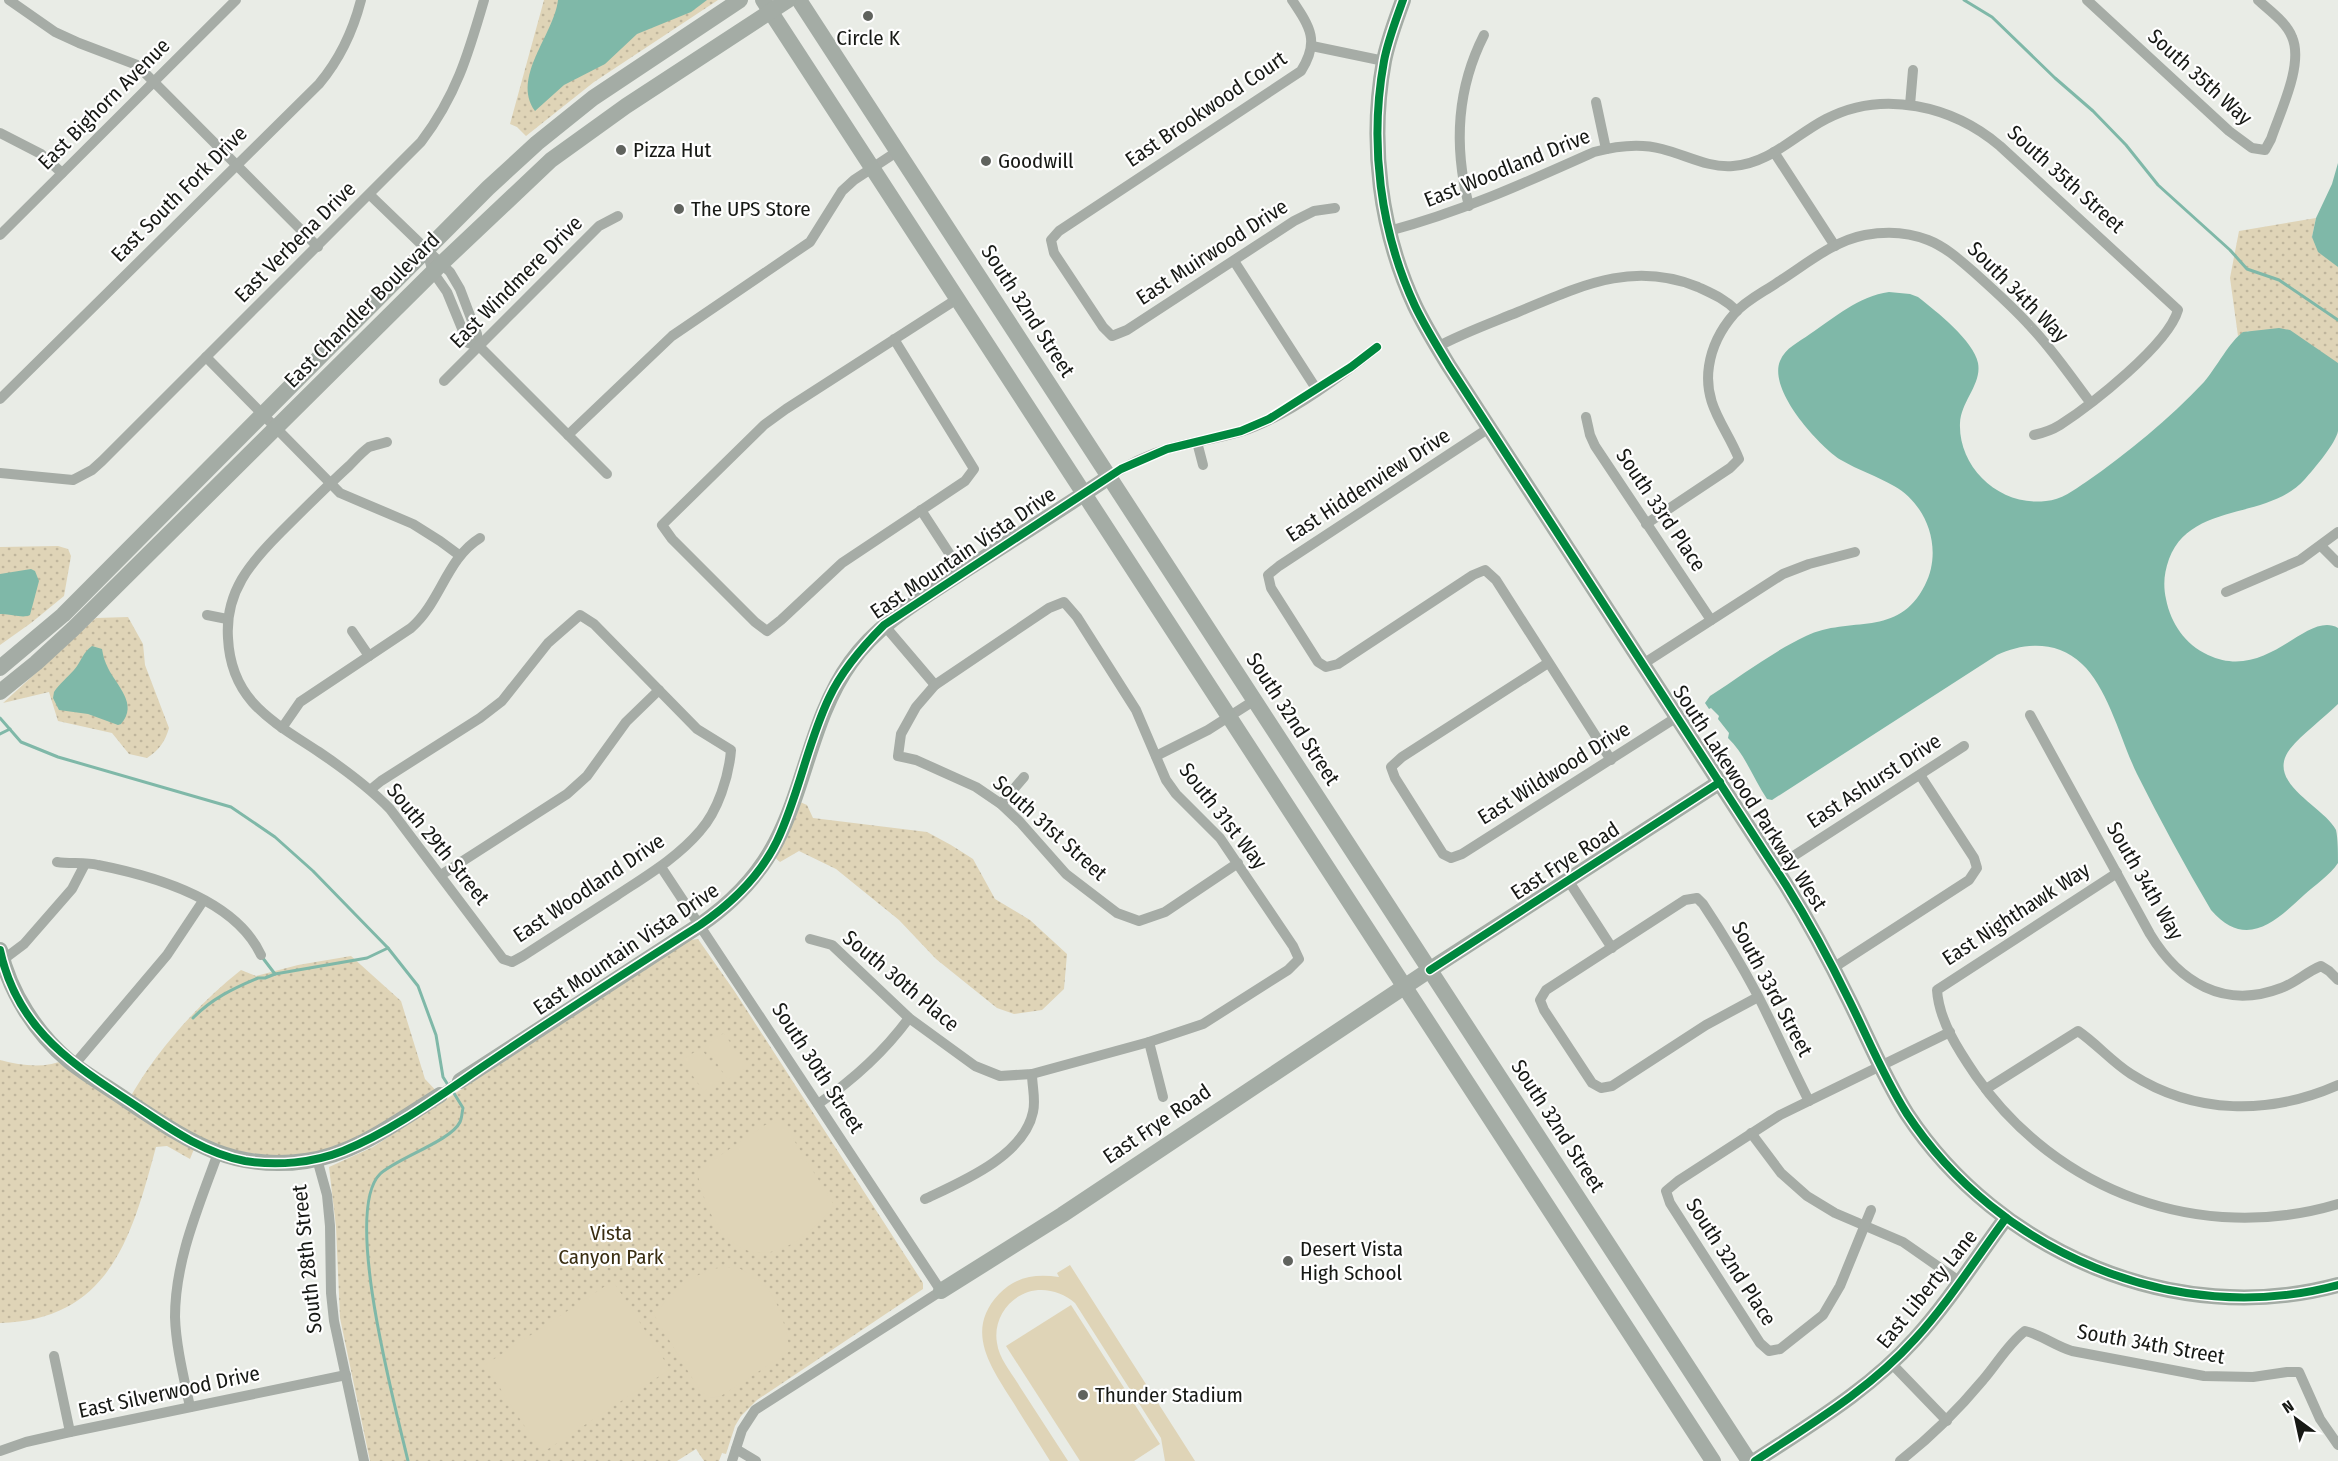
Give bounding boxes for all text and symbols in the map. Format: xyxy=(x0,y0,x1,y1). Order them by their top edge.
marker: Circle K xyxy=(861,9,875,23)
street label: South 35th Way xyxy=(2142,23,2258,131)
place label: Circle K xyxy=(836,25,901,51)
street label: East Bighorn Avenue xyxy=(33,33,175,175)
street label: East Brookwood Court xyxy=(1120,45,1292,173)
street label: South 35th Street xyxy=(2002,120,2130,239)
street label: East South Fork Drive xyxy=(106,121,252,267)
street label: East Woodland Drive xyxy=(1420,123,1594,213)
place label: Pizza Hut xyxy=(633,137,712,163)
marker: Pizza Hut xyxy=(614,143,628,157)
place label: Goodwill xyxy=(998,148,1074,174)
marker: Goodwill xyxy=(979,154,993,168)
street label: East Verbena Drive xyxy=(229,176,361,308)
street label: East Muirwood Drive xyxy=(1131,193,1293,311)
place label: The UPS Store xyxy=(691,196,811,222)
marker: The UPS Store xyxy=(672,202,686,216)
street label: East Windmere Drive xyxy=(444,210,588,354)
street label: East Chandler Boulevard xyxy=(279,227,445,393)
street label: South 34th Way xyxy=(1962,236,2074,348)
street label: South 32nd Street xyxy=(975,240,1081,382)
street label: East Hiddenview Drive xyxy=(1281,422,1455,548)
street label: South 33rd Place xyxy=(1610,444,1712,576)
street label: East Mountain Vista Drive xyxy=(865,481,1061,625)
street label: South 32nd Street xyxy=(1240,648,1346,790)
street label: South Lakewood Parkway West xyxy=(1667,680,1833,916)
street label: East Wildwood Drive xyxy=(1473,716,1635,830)
street label: East Ashurst Drive xyxy=(1802,728,1946,834)
street label: South 31st Way xyxy=(1173,758,1273,875)
street label: South 31st Street xyxy=(987,770,1113,886)
street label: South 29th Street xyxy=(381,778,495,910)
street label: East Frye Road xyxy=(1506,816,1624,906)
street label: South 34th Way xyxy=(2101,817,2190,945)
street label: East Woodland Drive xyxy=(508,828,670,948)
street label: East Nighthawk Way xyxy=(1937,856,2095,971)
street label: East Mountain Vista Drive xyxy=(528,877,724,1021)
street label: South 33rd Street xyxy=(1726,917,1818,1061)
street label: South 30th Place xyxy=(837,925,965,1037)
street label: South 30th Street xyxy=(766,998,870,1138)
street label: South 32nd Street xyxy=(1505,1055,1611,1197)
street label: East Frye Road xyxy=(1098,1078,1216,1170)
street label: South 28th Street xyxy=(286,1183,328,1335)
street label: South 32nd Place xyxy=(1680,1193,1782,1331)
park label: Vista Canyon Park xyxy=(558,1220,664,1270)
street label: East Liberty Lane xyxy=(1871,1224,1983,1354)
place label: Desert Vista High School xyxy=(1300,1236,1403,1286)
marker: Desert Vista High School xyxy=(1281,1254,1295,1268)
street label: South 34th Street xyxy=(2075,1318,2227,1370)
street label: East Silverwood Drive xyxy=(76,1360,262,1424)
place label: Thunder Stadium xyxy=(1095,1382,1243,1408)
marker: Thunder Stadium xyxy=(1076,1388,1090,1402)
north arrow xyxy=(2266,1389,2326,1449)
text: N xyxy=(2279,1396,2297,1417)

